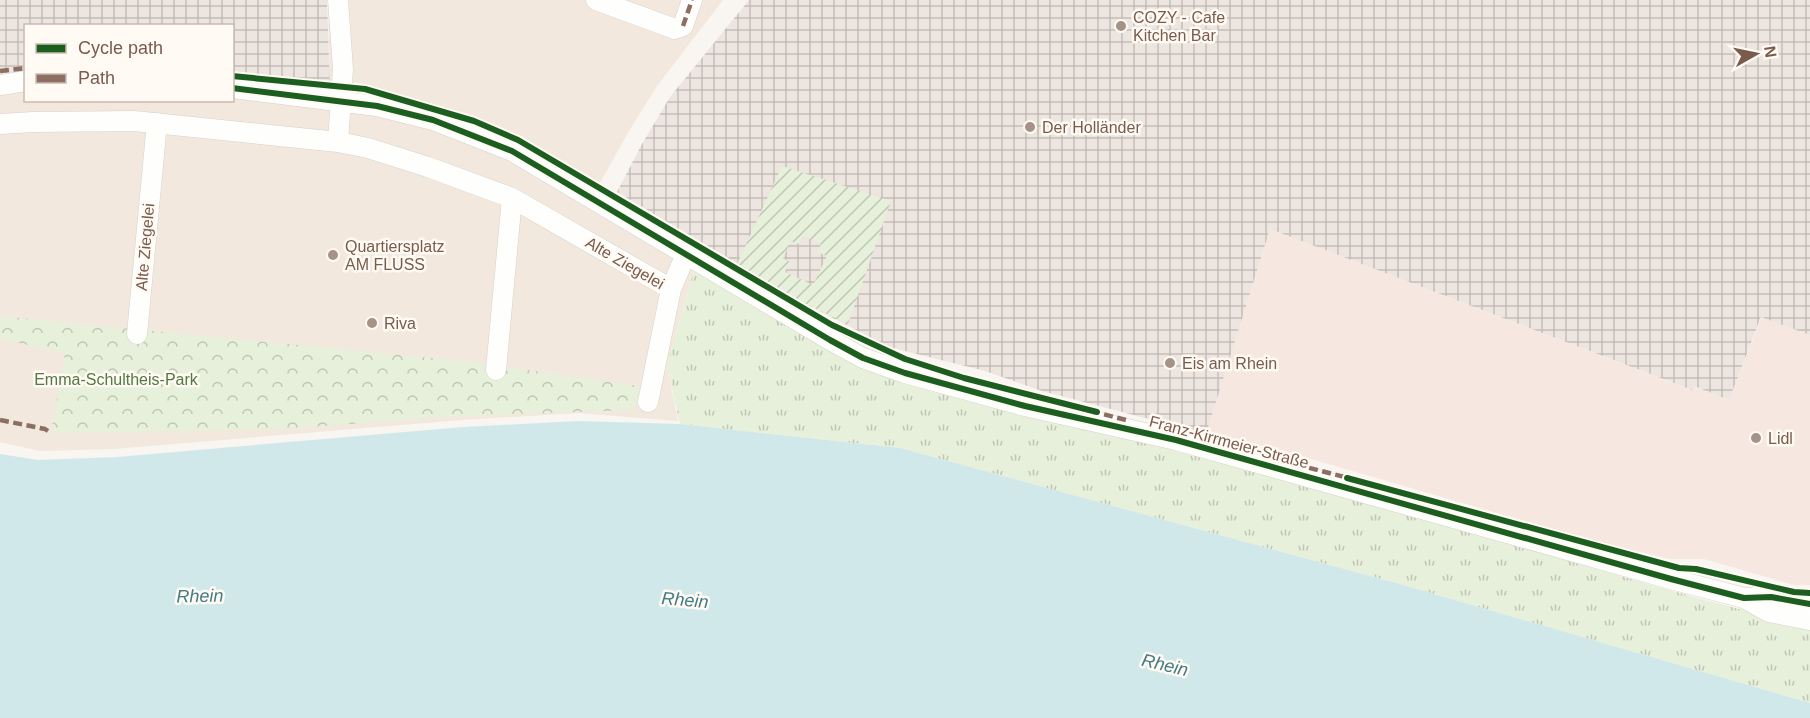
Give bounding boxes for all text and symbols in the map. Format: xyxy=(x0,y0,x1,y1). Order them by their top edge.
place label: COZY - Cafe Kitchen Bar xyxy=(1133,9,1225,44)
marker: COZY - Cafe Kitchen Bar xyxy=(1114,19,1128,33)
legend xyxy=(24,24,234,102)
north arrow xyxy=(1726,24,1786,84)
text: Cycle path xyxy=(78,38,163,58)
text: N xyxy=(1761,45,1780,59)
text: Path xyxy=(78,68,115,88)
place label: Der Holländer xyxy=(1042,119,1141,136)
marker: Der Holländer xyxy=(1023,120,1037,134)
street label: Alte Ziegelei xyxy=(133,202,157,292)
street label: Alte Ziegelei xyxy=(583,234,667,292)
place label: Quartiersplatz AM FLUSS xyxy=(345,238,445,273)
marker: Quartiersplatz AM FLUSS xyxy=(326,248,340,262)
place label: Riva xyxy=(384,315,416,332)
marker: Riva xyxy=(365,316,379,330)
place label: Eis am Rhein xyxy=(1182,355,1277,372)
marker: Eis am Rhein xyxy=(1163,356,1177,370)
park label: Emma-Schultheis-Park xyxy=(34,371,199,388)
street label: Franz-Kirrmeier-Straße xyxy=(1147,413,1311,472)
place label: Lidl xyxy=(1768,430,1793,447)
marker: Lidl xyxy=(1749,431,1763,445)
water label: Rhein xyxy=(176,586,224,606)
water label: Rhein xyxy=(661,588,709,612)
water label: Rhein xyxy=(1140,650,1190,680)

